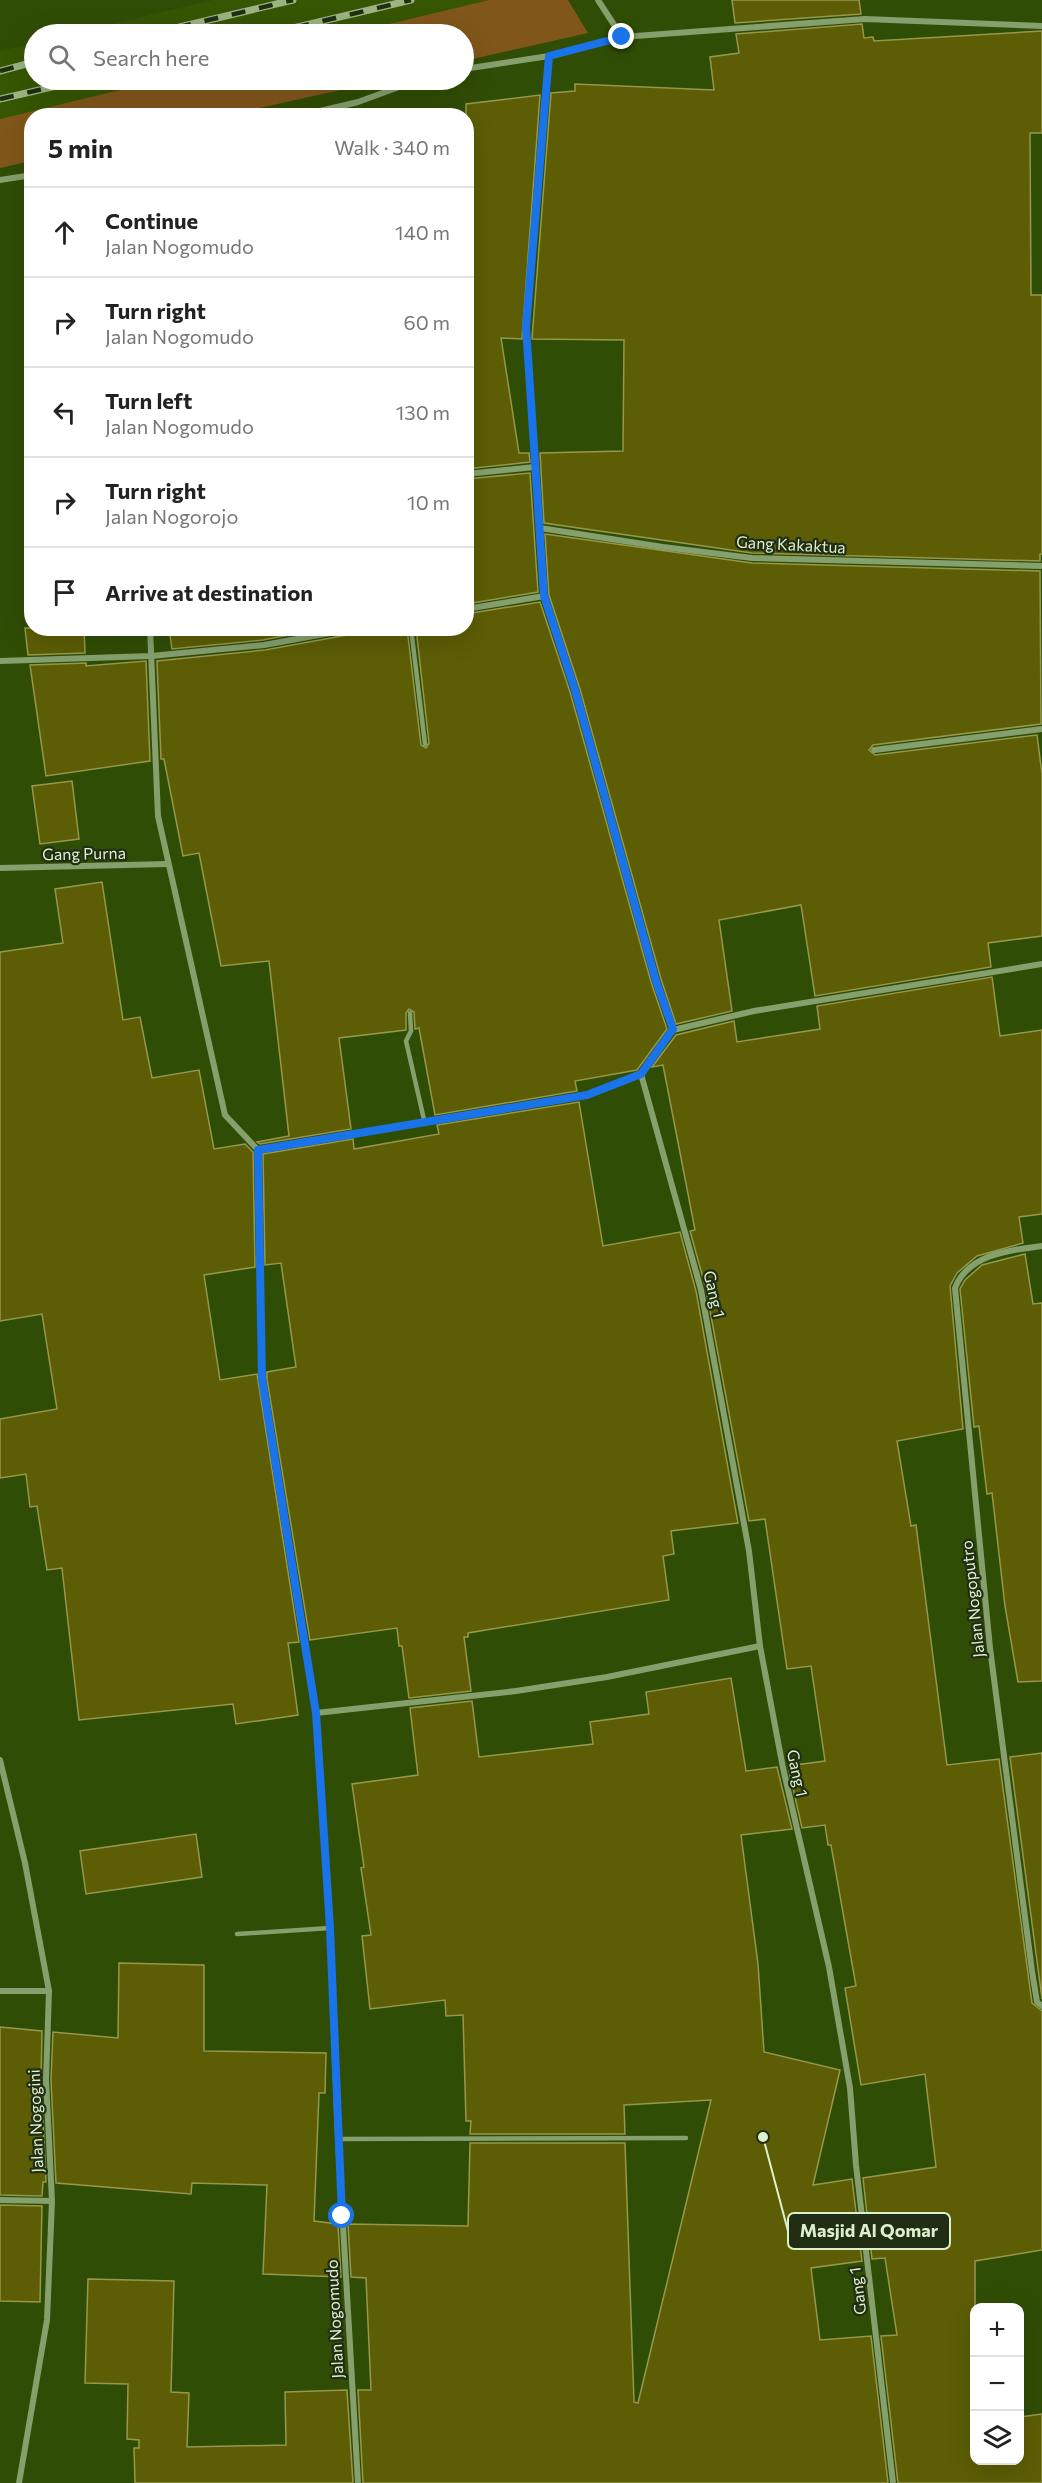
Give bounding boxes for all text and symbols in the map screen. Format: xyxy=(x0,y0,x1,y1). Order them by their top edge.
route end xyxy=(608,23,634,49)
search box xyxy=(24,24,474,90)
icon: search xyxy=(45,41,78,74)
text: Search here xyxy=(93,44,209,71)
text: 5 min xyxy=(48,132,113,163)
text: Walk · 340 m xyxy=(334,135,450,159)
text: Continue xyxy=(105,207,198,234)
icon: ahead xyxy=(48,216,81,249)
text: 140 m xyxy=(395,220,450,244)
text: Jalan Nogomudo xyxy=(105,234,254,258)
text: Turn right xyxy=(105,297,206,324)
icon: right xyxy=(48,306,81,339)
text: 60 m xyxy=(404,310,450,334)
text: Jalan Nogomudo xyxy=(105,324,254,348)
text: Turn left xyxy=(105,387,192,414)
icon: left xyxy=(48,396,81,429)
text: 130 m xyxy=(396,400,450,424)
text: Jalan Nogomudo xyxy=(105,414,254,438)
text: Turn right xyxy=(105,477,206,504)
icon: right xyxy=(48,486,81,519)
text: 10 m xyxy=(407,490,450,514)
text: Jalan Nogorojo xyxy=(105,504,238,528)
street label: Gang Kakaktua xyxy=(736,532,846,556)
icon: arrive xyxy=(48,576,81,609)
text: Arrive at destination xyxy=(105,579,313,606)
street label: Gang Purna xyxy=(42,843,126,863)
street label: Gang 1 xyxy=(700,1269,730,1319)
street label: Jalan Nogoputro xyxy=(956,1539,988,1659)
street label: Gang 1 xyxy=(784,1748,812,1798)
street label: Jalan Nogogini xyxy=(24,2069,46,2173)
route start xyxy=(328,2202,354,2228)
callout: Masjid Al Qomar xyxy=(788,2213,950,2249)
text: Masjid Al Qomar xyxy=(800,2219,939,2241)
street label: Jalan Nogomudo xyxy=(321,2259,347,2379)
street label: Gang 1 xyxy=(845,2266,869,2316)
map controls xyxy=(970,2303,1024,2465)
button: + xyxy=(970,2303,1024,2357)
button: − xyxy=(970,2357,1024,2411)
button: layers xyxy=(970,2411,1024,2465)

